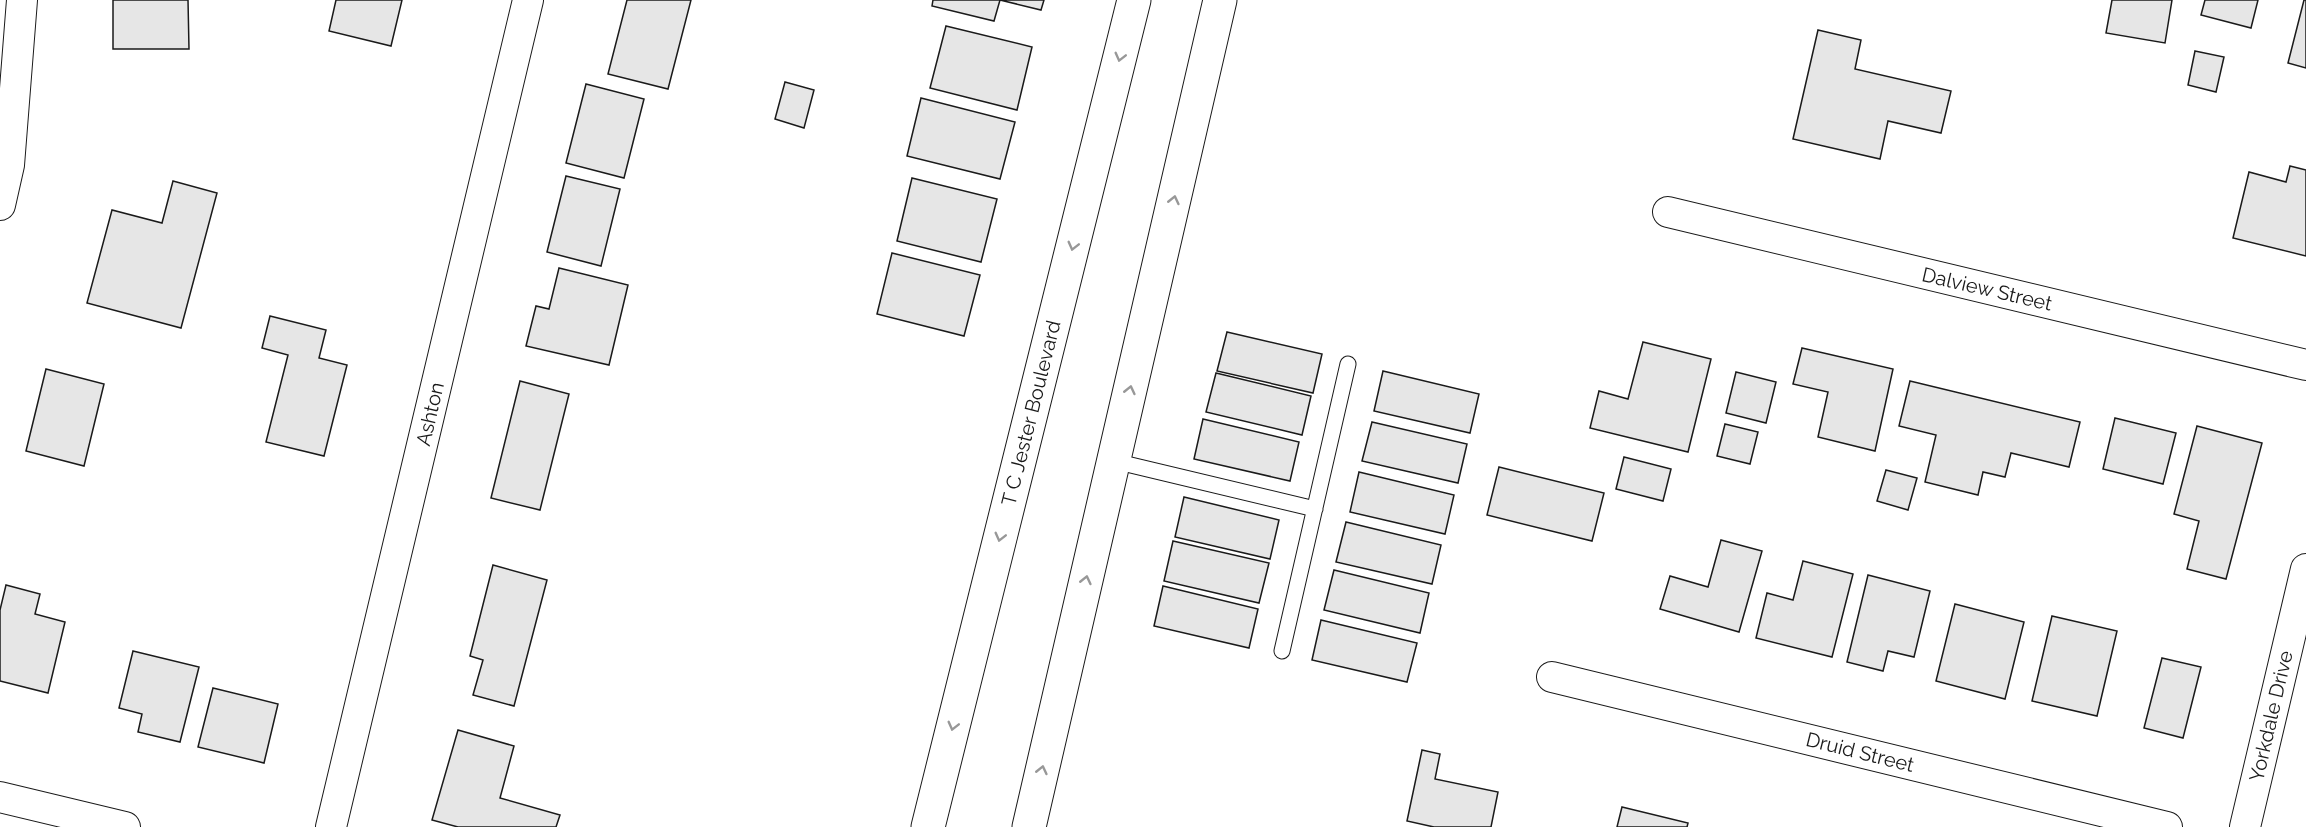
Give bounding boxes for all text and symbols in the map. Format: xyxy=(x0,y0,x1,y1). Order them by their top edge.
one-way arrow xyxy=(1115,51,1127,62)
one-way arrow xyxy=(1166,195,1179,205)
one-way arrow xyxy=(1067,241,1080,251)
street label: Dalview Street xyxy=(1920,262,2055,316)
street label: T C Jester Boulevard xyxy=(996,318,1066,508)
street label: Ashton xyxy=(411,380,449,448)
one-way arrow xyxy=(1122,385,1135,395)
one-way arrow xyxy=(995,532,1008,542)
one-way arrow xyxy=(1079,575,1092,585)
street label: Yorkdale Drive xyxy=(2244,648,2298,784)
one-way arrow xyxy=(948,721,961,731)
street label: Druid Street xyxy=(1803,727,1917,777)
one-way arrow xyxy=(1035,765,1048,775)

